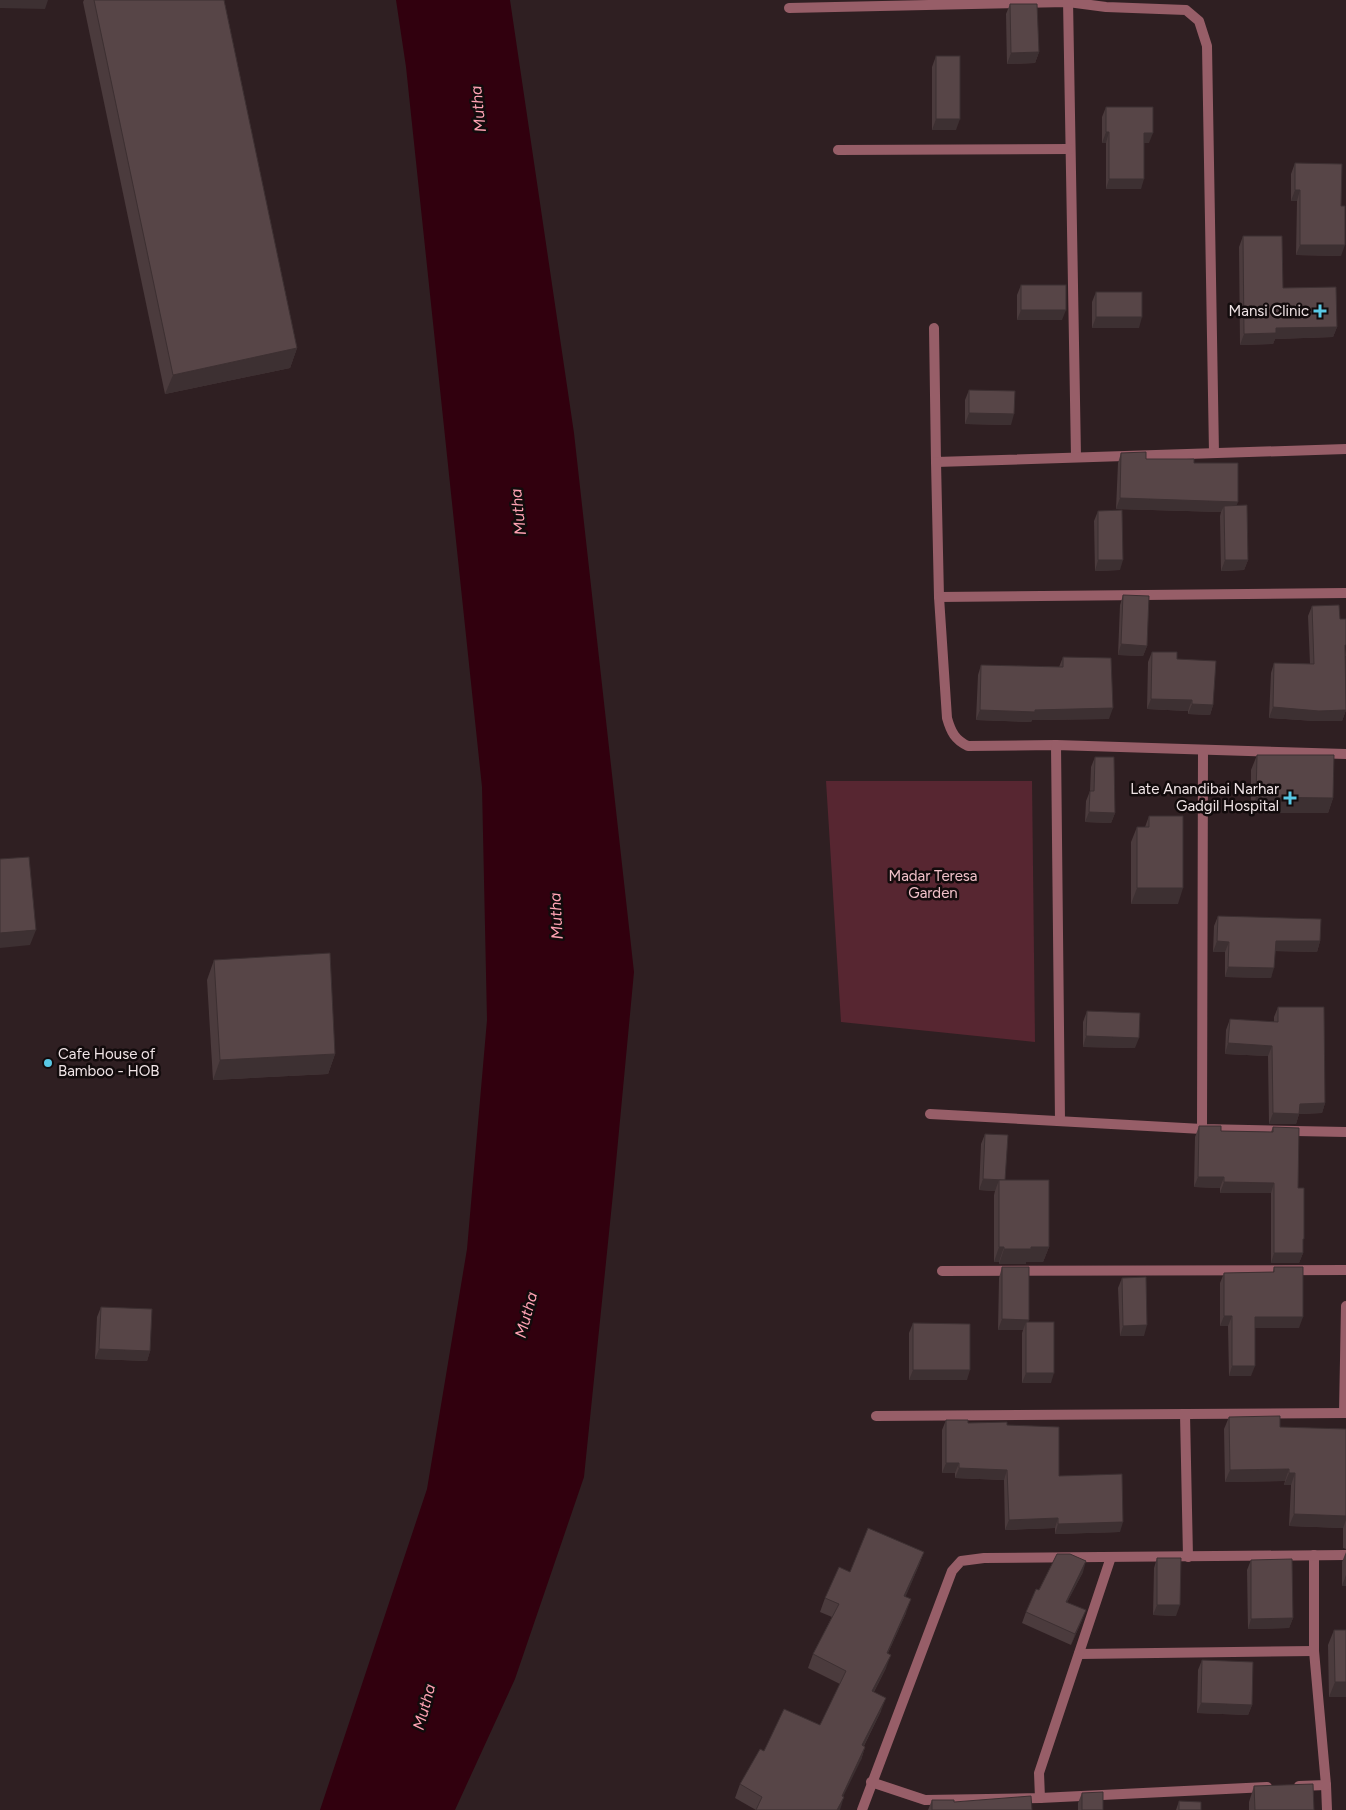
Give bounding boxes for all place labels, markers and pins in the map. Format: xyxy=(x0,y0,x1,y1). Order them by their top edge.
place label: Mansi Clinic xyxy=(1229,302,1309,320)
marker: Mansi Clinic xyxy=(1313,304,1327,318)
place label: Late Anandibai Narhar Gadgil Hospital xyxy=(1130,780,1279,815)
marker: Late Anandibai Narhar Gadgil Hospital xyxy=(1283,791,1297,805)
place label: Cafe House of Bamboo - HOB xyxy=(58,1045,160,1080)
marker: Cafe House of Bamboo - HOB xyxy=(42,1057,54,1069)

